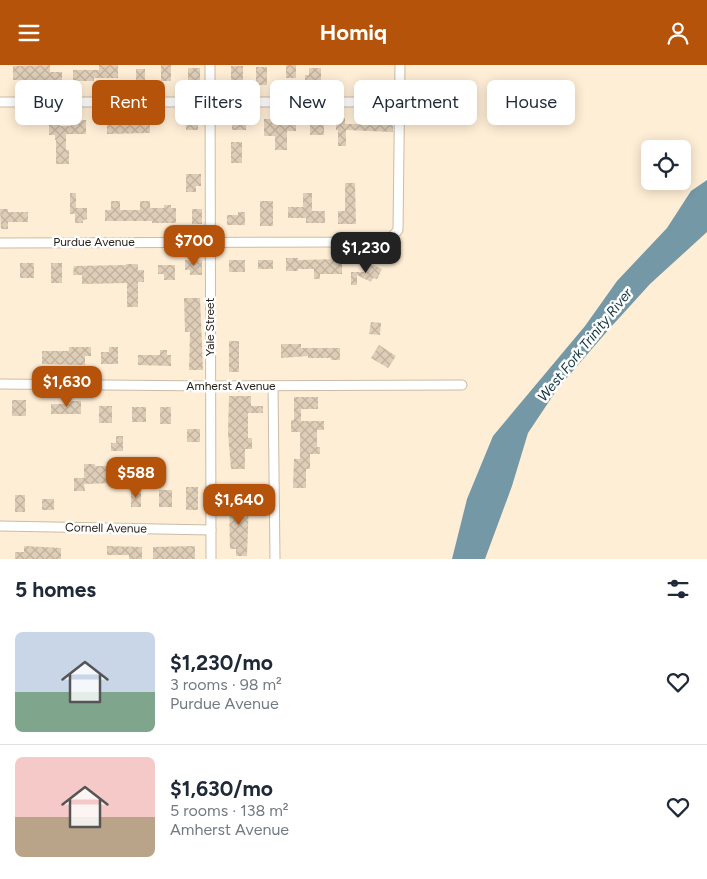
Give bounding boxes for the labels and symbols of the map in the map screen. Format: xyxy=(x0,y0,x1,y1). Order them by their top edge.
pin: $700 xyxy=(164,225,224,267)
pin: $1,230 xyxy=(325,231,407,274)
street label: Purdue Avenue xyxy=(53,235,135,249)
water label: West Fork Trinity River xyxy=(534,284,637,405)
street label: Yale Street xyxy=(203,297,217,356)
pin: $1,630 xyxy=(26,365,108,408)
street label: Amherst Avenue xyxy=(186,379,276,393)
pin: $588 xyxy=(106,457,166,499)
pin: $1,640 xyxy=(198,483,280,526)
street label: Cornell Avenue xyxy=(65,520,147,536)

